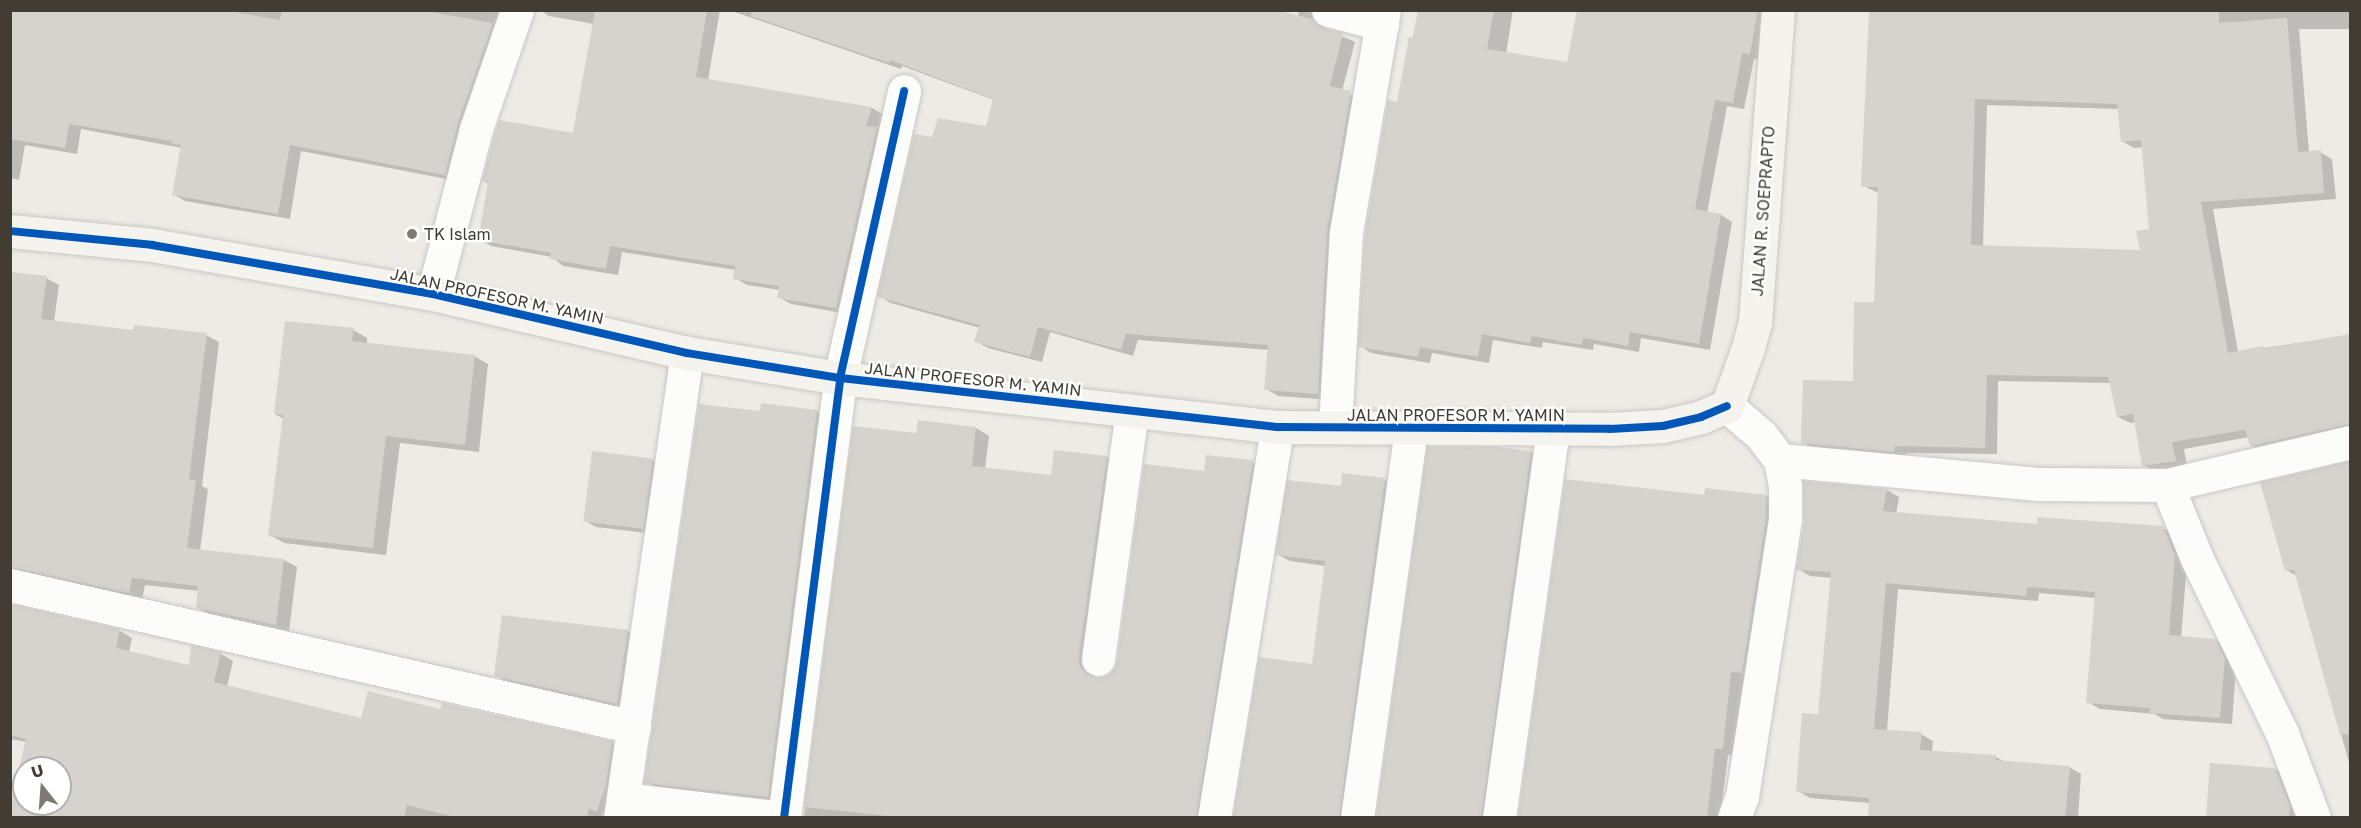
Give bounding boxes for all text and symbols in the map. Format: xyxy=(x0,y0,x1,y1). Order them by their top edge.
street label: JALAN R. SOEPRAPTO xyxy=(1747,125,1779,297)
place label: TK Islam xyxy=(424,224,491,244)
marker: TK Islam xyxy=(405,227,419,241)
street label: JALAN PROFESOR M. YAMIN xyxy=(388,264,606,328)
street label: JALAN PROFESOR M. YAMIN xyxy=(864,358,1082,400)
street label: JALAN PROFESOR M. YAMIN xyxy=(1347,405,1565,425)
north arrow xyxy=(12,756,72,816)
text: U xyxy=(29,759,46,782)

